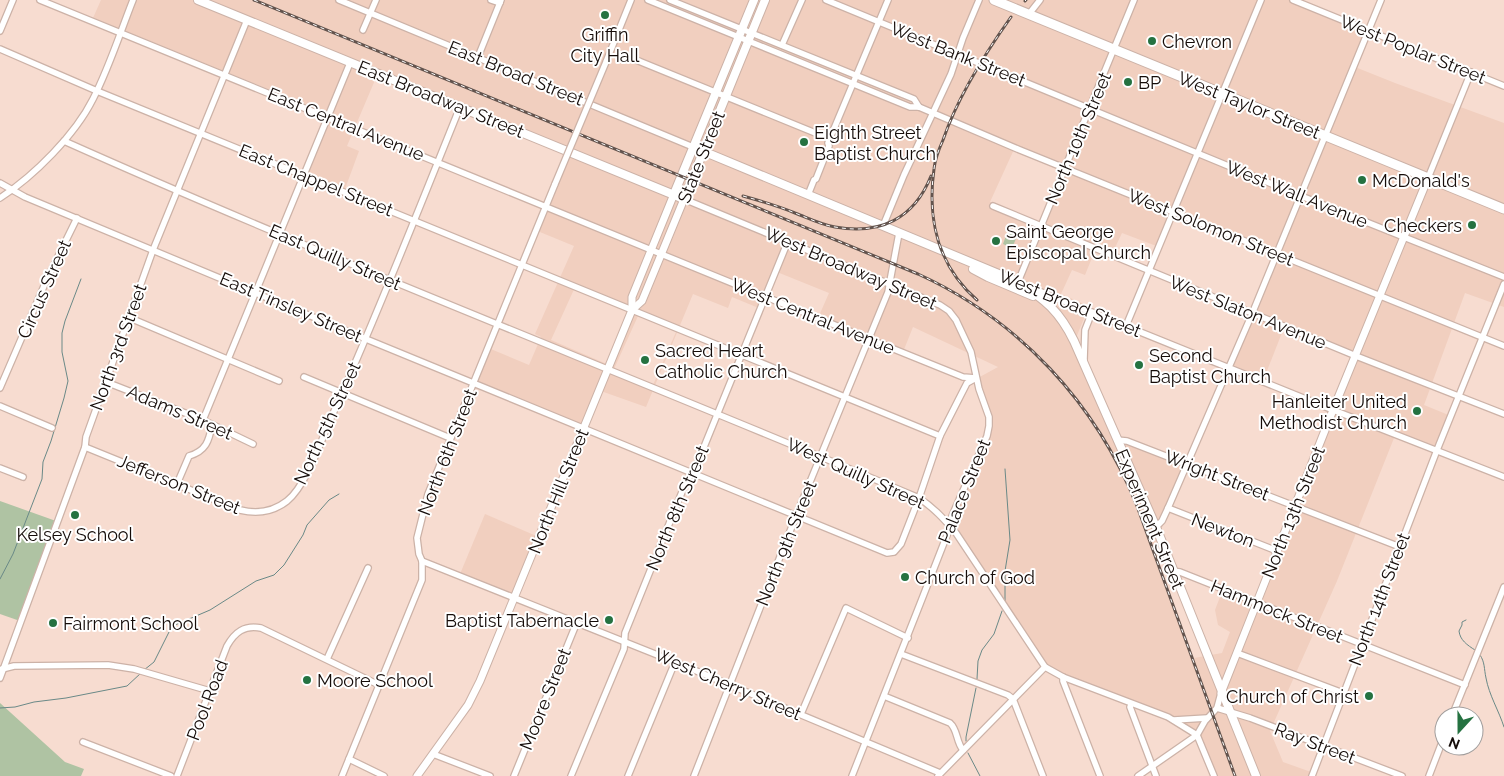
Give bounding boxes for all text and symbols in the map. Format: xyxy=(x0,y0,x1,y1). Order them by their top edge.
marker: Griffin City Hall xyxy=(599,9,611,21)
street label: West Poplar Street xyxy=(1337,10,1489,88)
street label: West Bank Street xyxy=(887,17,1029,91)
place label: Griffin City Hall xyxy=(571,24,640,66)
place label: Chevron xyxy=(1162,31,1232,52)
marker: Chevron xyxy=(1146,35,1158,47)
street label: East Broad Street xyxy=(445,36,587,110)
street label: East Broadway Street xyxy=(355,56,527,142)
street label: West Taylor Street xyxy=(1175,67,1323,143)
street label: North 10th Street xyxy=(1041,69,1115,207)
place label: BP xyxy=(1138,72,1161,93)
marker: BP xyxy=(1122,76,1134,88)
street label: East Central Avenue xyxy=(265,83,428,165)
street label: State Street xyxy=(673,108,729,206)
place label: Eighth Street Baptist Church xyxy=(814,122,936,164)
marker: Eighth Street Baptist Church xyxy=(798,136,810,148)
street label: East Chappel Street xyxy=(236,139,396,221)
street label: West Wall Avenue xyxy=(1223,156,1371,232)
place label: McDonald's xyxy=(1372,170,1470,191)
marker: McDonald's xyxy=(1356,174,1368,186)
street label: West Solomon Street xyxy=(1125,184,1297,270)
place label: Checkers xyxy=(1384,215,1462,236)
marker: Checkers xyxy=(1466,219,1478,231)
street label: East Quilly Street xyxy=(266,220,404,294)
place label: Saint George Episcopal Church xyxy=(1006,221,1151,263)
street label: West Broadway Street xyxy=(762,222,940,314)
marker: Saint George Episcopal Church xyxy=(990,235,1002,247)
street label: Circus Street xyxy=(13,236,75,342)
street label: West Broad Street xyxy=(996,265,1144,341)
street label: East Tinsley Street xyxy=(217,268,365,346)
street label: West Slaton Avenue xyxy=(1166,271,1330,353)
street label: West Central Avenue xyxy=(728,274,898,359)
street label: North 3rd Street xyxy=(85,281,151,413)
place label: Sacred Heart Catholic Church xyxy=(655,340,788,382)
place label: Second Baptist Church xyxy=(1149,345,1271,387)
marker: Sacred Heart Catholic Church xyxy=(639,354,651,366)
street label: North 5th Street xyxy=(289,358,365,488)
marker: Second Baptist Church xyxy=(1133,359,1145,371)
street label: Adams Street xyxy=(124,380,236,444)
street label: North 6th Street xyxy=(413,386,481,518)
place label: Hanleiter United Methodist Church xyxy=(1259,391,1407,433)
marker: Hanleiter United Methodist Church xyxy=(1411,405,1423,417)
street label: North Hill Street xyxy=(523,425,593,557)
street label: West Quilly Street xyxy=(784,433,928,513)
street label: Palace Street xyxy=(934,436,994,546)
street label: North 8th Street xyxy=(641,442,713,574)
street label: North 13th Street xyxy=(1257,443,1329,581)
street label: Wright Street xyxy=(1162,445,1272,505)
street label: Experiment Street xyxy=(1111,446,1189,592)
street label: Jefferson Street xyxy=(115,450,243,518)
street label: North 9th Street xyxy=(751,477,821,609)
street label: Newton xyxy=(1189,508,1257,552)
marker: Kelsey School xyxy=(69,509,81,521)
place label: Kelsey School xyxy=(17,524,134,545)
street label: North 14th Street xyxy=(1344,530,1414,668)
place label: Church of God xyxy=(915,567,1035,588)
marker: Church of God xyxy=(899,571,911,583)
street label: Hammock Street xyxy=(1208,575,1346,647)
place label: Baptist Tabernacle xyxy=(445,610,599,631)
place label: Fairmont School xyxy=(63,613,198,634)
marker: Baptist Tabernacle xyxy=(603,614,615,626)
marker: Fairmont School xyxy=(47,617,59,629)
street label: West Cherry Street xyxy=(651,644,805,724)
street label: Moore Street xyxy=(515,645,575,753)
street label: Pool Road xyxy=(182,657,232,743)
place label: Moore School xyxy=(317,670,433,691)
marker: Moore School xyxy=(301,674,313,686)
place label: Church of Christ xyxy=(1226,686,1359,707)
marker: Church of Christ xyxy=(1363,690,1375,702)
north arrow xyxy=(1434,706,1484,756)
street label: Ray Street xyxy=(1272,718,1358,768)
text: N xyxy=(1446,734,1462,753)

